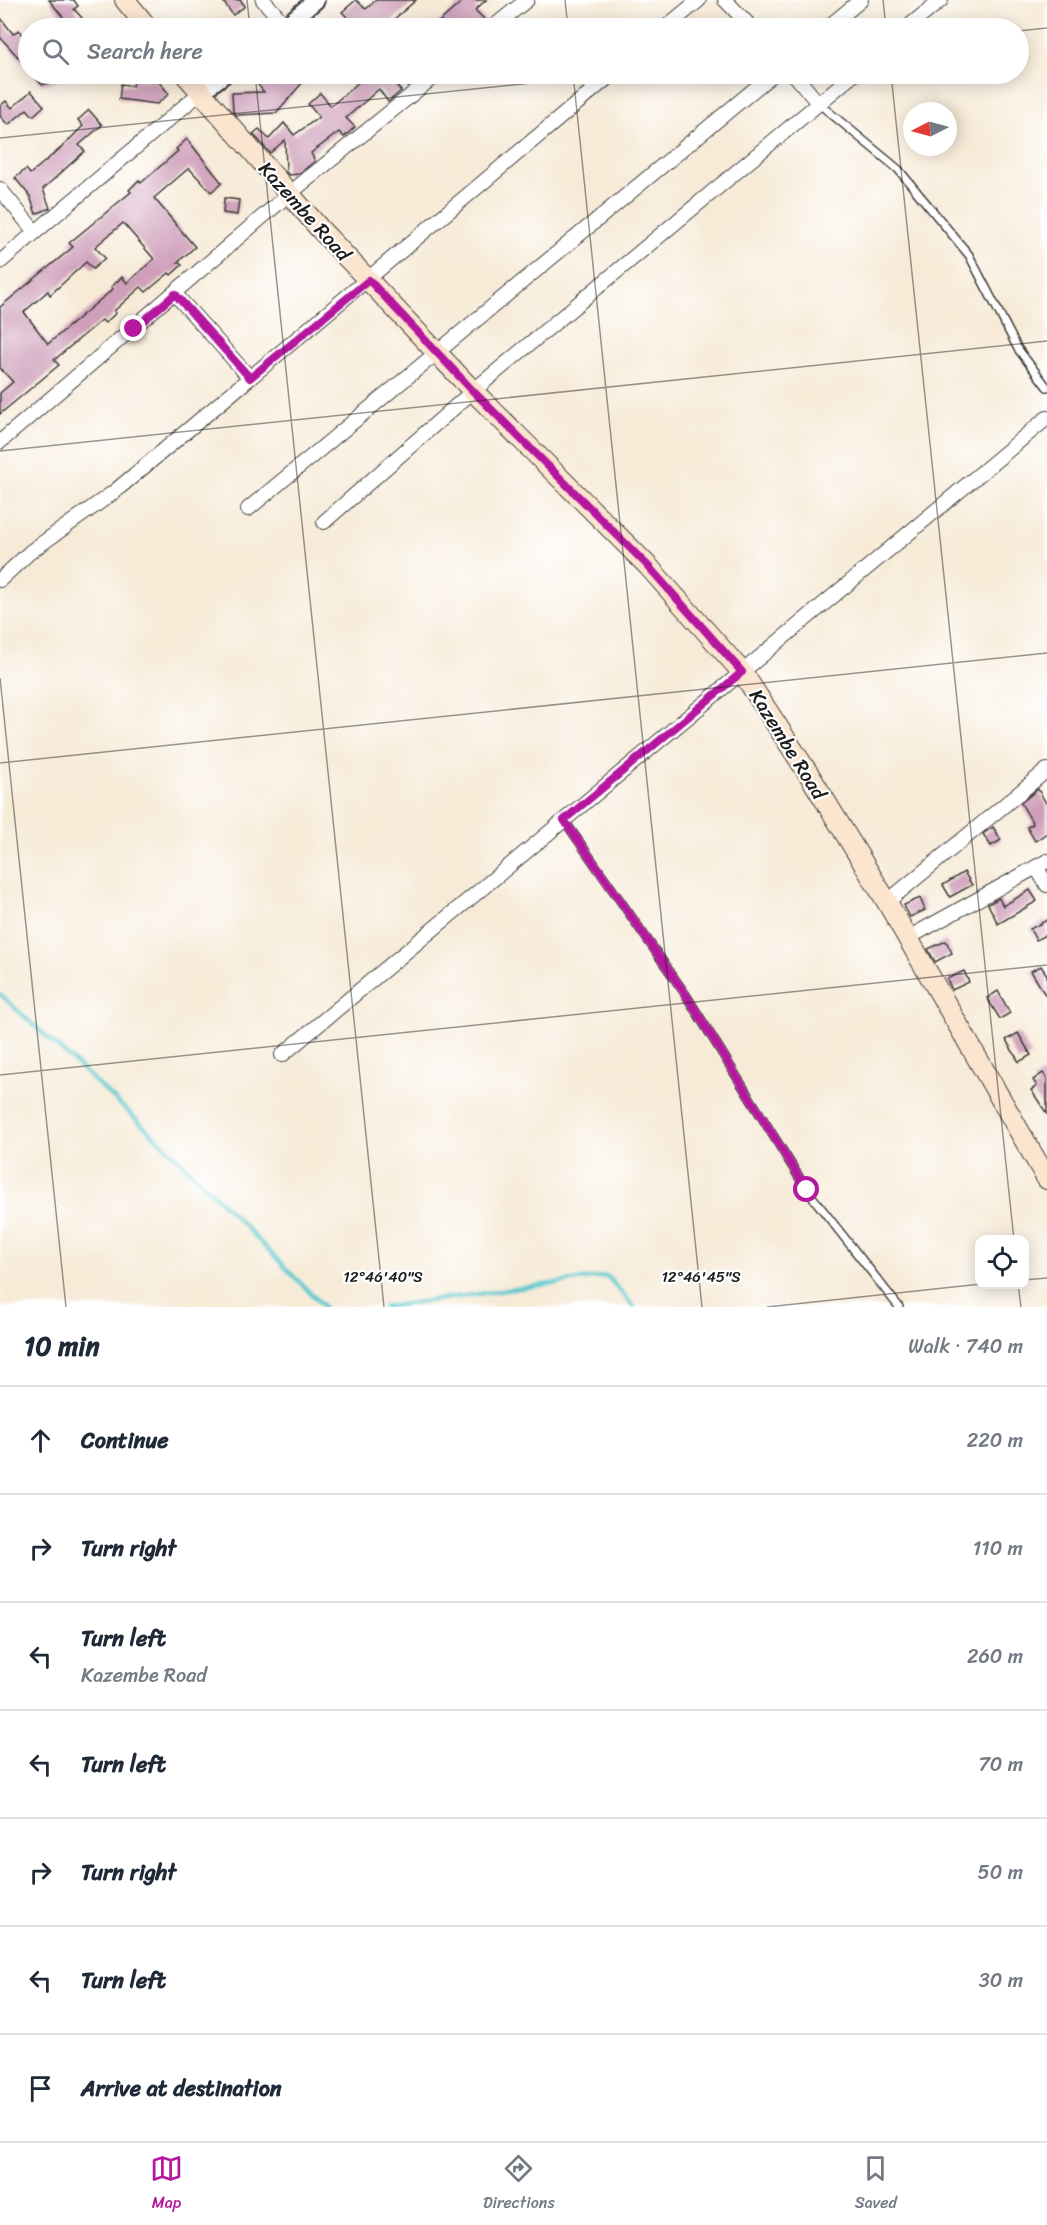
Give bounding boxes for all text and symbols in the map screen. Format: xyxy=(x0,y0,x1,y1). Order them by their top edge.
search box xyxy=(18,18,1029,84)
text: Search here xyxy=(87,32,203,71)
icon: search xyxy=(39,35,72,68)
north arrow xyxy=(903,102,957,156)
street label: Kazembe Road xyxy=(250,153,361,271)
route end xyxy=(120,315,146,341)
street label: Kazembe Road xyxy=(739,682,837,808)
route start xyxy=(793,1176,819,1202)
map controls xyxy=(975,1235,1029,1289)
button: locate xyxy=(975,1235,1029,1289)
text: 12°46'40"S xyxy=(343,1264,423,1290)
text: 12°46'45"S xyxy=(661,1264,741,1290)
text: 10 min xyxy=(24,1323,100,1369)
text: Walk · 740 m xyxy=(908,1329,1023,1364)
text: Continue xyxy=(81,1421,169,1460)
text: 220 m xyxy=(967,1423,1023,1458)
icon: ahead xyxy=(24,1424,57,1457)
text: Turn right xyxy=(81,1529,176,1568)
text: 110 m xyxy=(973,1531,1023,1566)
icon: right xyxy=(24,1532,57,1565)
text: Turn left xyxy=(81,1619,166,1658)
text: 260 m xyxy=(967,1639,1023,1674)
icon: left xyxy=(24,1640,57,1673)
text: Kazembe Road xyxy=(81,1658,207,1693)
text: Turn left xyxy=(81,1745,166,1784)
text: 70 m xyxy=(978,1747,1023,1782)
icon: left xyxy=(24,1748,57,1781)
text: Turn right xyxy=(81,1853,176,1892)
text: 50 m xyxy=(978,1855,1023,1890)
icon: right xyxy=(24,1856,57,1889)
text: Turn left xyxy=(81,1961,166,2000)
text: 30 m xyxy=(979,1963,1023,1998)
icon: left xyxy=(24,1964,57,1997)
text: Arrive at destination xyxy=(81,2069,282,2108)
icon: arrive xyxy=(24,2072,57,2105)
tab: Map xyxy=(150,2152,183,2217)
tab: Directions xyxy=(483,2152,555,2217)
tab: Saved xyxy=(855,2152,897,2217)

